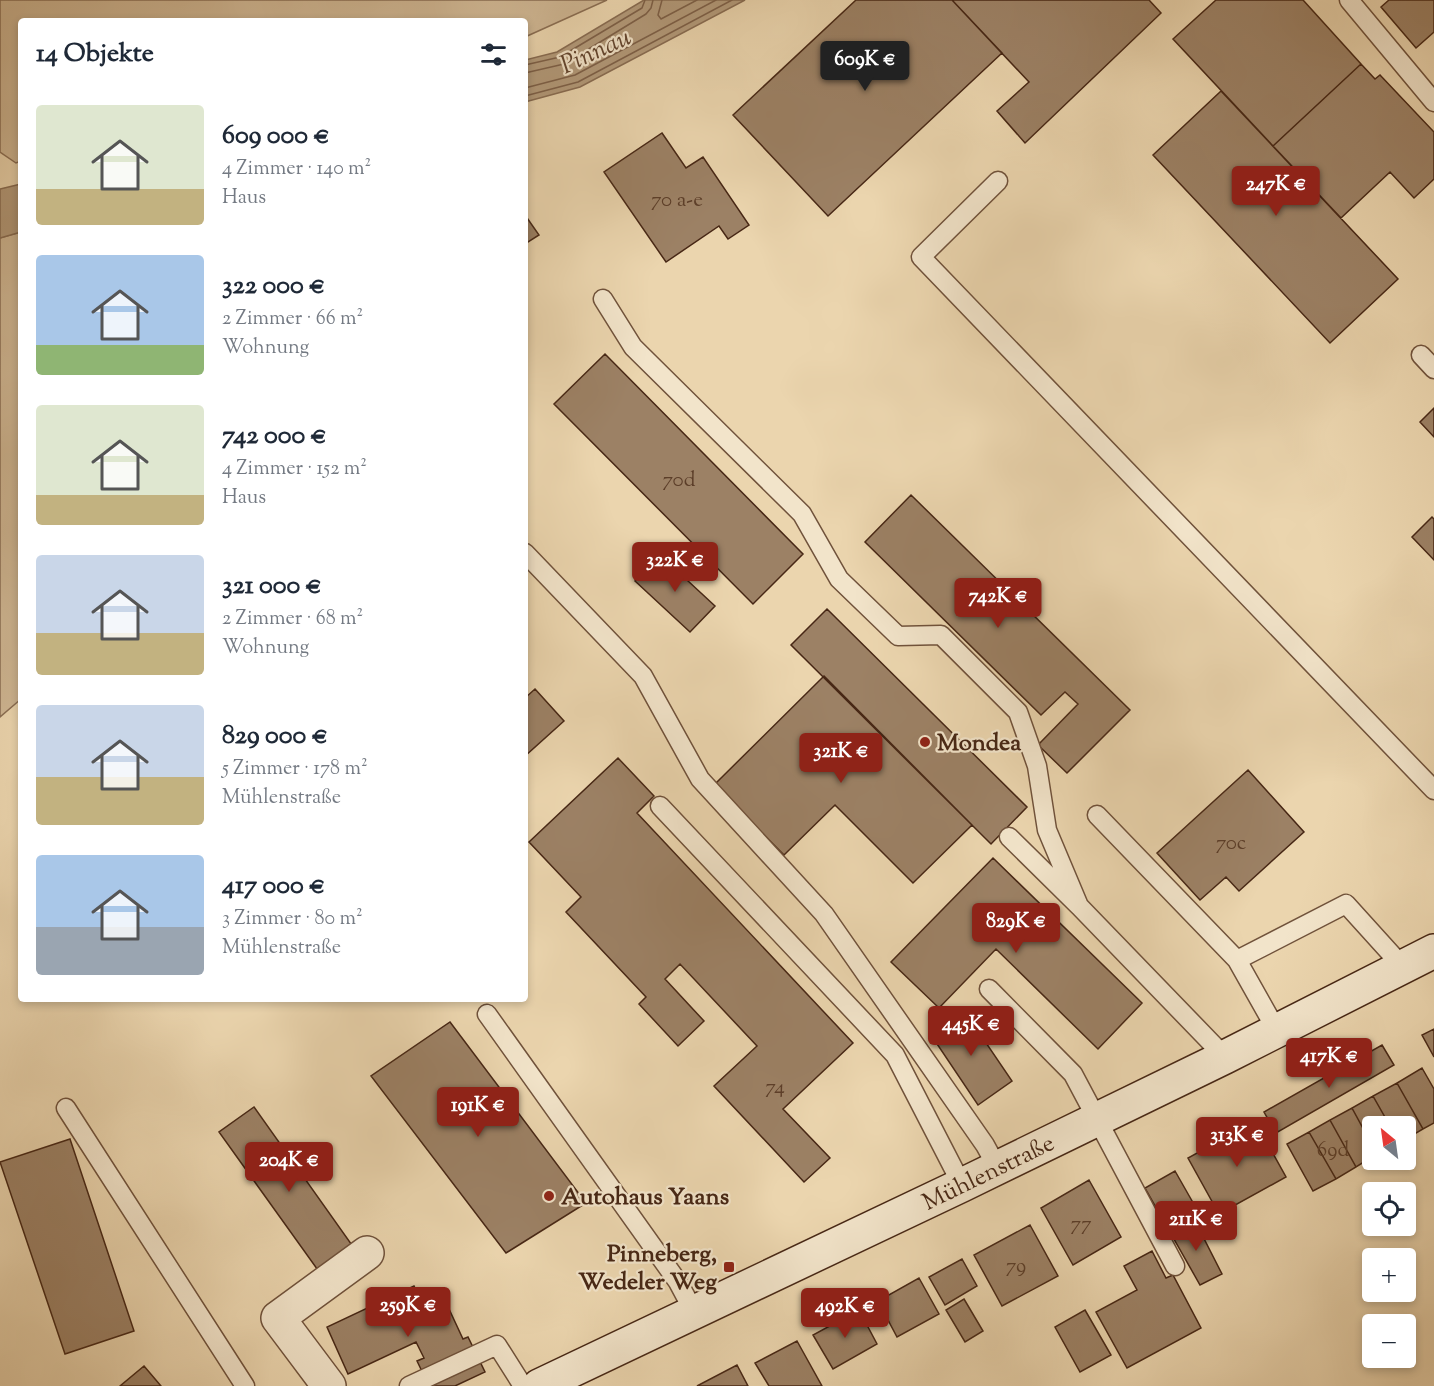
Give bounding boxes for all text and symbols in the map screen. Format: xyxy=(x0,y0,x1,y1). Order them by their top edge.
water label: Pinnau xyxy=(555,20,638,85)
text: 14 Objekte xyxy=(36,36,154,73)
icon: filters xyxy=(477,38,510,71)
pin: 609K € xyxy=(816,41,914,92)
text: 609K € xyxy=(834,46,896,75)
text: 609 000 € xyxy=(222,118,330,155)
icon: home xyxy=(84,129,156,201)
text: 4 Zimmer · 140 m² xyxy=(222,155,371,184)
pin: 247K € xyxy=(1227,166,1325,217)
text: 247K € xyxy=(1246,171,1306,200)
text: Haus xyxy=(222,184,266,213)
house number: 70 a-e xyxy=(651,186,703,216)
text: 322 000 € xyxy=(222,268,325,305)
icon: home xyxy=(84,279,156,351)
text: 2 Zimmer · 66 m² xyxy=(222,305,363,334)
text: Wohnung xyxy=(222,334,309,363)
text: 742 000 € xyxy=(222,418,327,455)
icon: home xyxy=(84,429,156,501)
text: 4 Zimmer · 152 m² xyxy=(222,455,367,484)
house number: 70d xyxy=(662,466,696,496)
text: Haus xyxy=(222,484,266,513)
pin: 322K € xyxy=(626,542,724,593)
text: 322K € xyxy=(646,547,704,576)
text: 321 000 € xyxy=(222,568,322,605)
pin: 742K € xyxy=(949,578,1047,629)
icon: home xyxy=(84,579,156,651)
text: 742K € xyxy=(968,583,1028,612)
text: 2 Zimmer · 68 m² xyxy=(222,605,363,634)
text: Wohnung xyxy=(222,634,309,663)
text: 829 000 € xyxy=(222,718,328,755)
place label: Mondea xyxy=(937,727,1022,761)
icon: home xyxy=(84,729,156,801)
pin: 321K € xyxy=(792,733,890,784)
marker: Mondea xyxy=(918,735,932,749)
text: 321K € xyxy=(813,738,869,767)
text: 5 Zimmer · 178 m² xyxy=(222,755,368,784)
text: Mühlenstraße xyxy=(222,784,341,813)
house number: 70c xyxy=(1216,829,1246,859)
text: 417 000 € xyxy=(222,868,325,905)
icon: home xyxy=(84,879,156,951)
pin: 829K € xyxy=(967,903,1065,954)
text: 3 Zimmer · 80 m² xyxy=(222,905,363,934)
text: 829K € xyxy=(986,908,1046,937)
text: Mühlenstraße xyxy=(222,934,341,963)
pin: 445K € xyxy=(922,1006,1020,1057)
text: 445K € xyxy=(942,1011,1000,1040)
pin: 417K € xyxy=(1280,1038,1378,1089)
text: 417K € xyxy=(1300,1043,1358,1072)
house number: 74 xyxy=(765,1073,785,1103)
pin: 191K € xyxy=(429,1087,527,1138)
text: 191K € xyxy=(451,1092,505,1121)
north arrow xyxy=(1362,1116,1416,1170)
map controls xyxy=(1362,1116,1416,1368)
pin: 313K € xyxy=(1188,1117,1286,1168)
text: 313K € xyxy=(1210,1122,1264,1151)
street label: Mühlenstraße xyxy=(917,1127,1061,1220)
house number: 69d xyxy=(1317,1136,1349,1166)
pin: 204K € xyxy=(240,1142,338,1193)
text: 204K € xyxy=(259,1147,319,1176)
place label: Autohaus Yaans xyxy=(561,1181,729,1215)
button: locate xyxy=(1362,1182,1416,1236)
marker: Autohaus Yaans xyxy=(542,1189,556,1203)
pin: 211K € xyxy=(1147,1201,1245,1252)
text: 211K € xyxy=(1169,1206,1223,1235)
house number: 77 xyxy=(1070,1210,1092,1240)
place label: Pinneberg, Wedeler Weg xyxy=(578,1238,717,1300)
button: + xyxy=(1362,1248,1416,1302)
house number: 79 xyxy=(1006,1252,1026,1282)
marker: Pinneberg, Wedeler Weg xyxy=(722,1260,736,1274)
pin: 259K € xyxy=(359,1287,457,1338)
pin: 492K € xyxy=(796,1288,894,1339)
text: 259K € xyxy=(380,1292,436,1321)
text: 492K € xyxy=(815,1293,875,1322)
button: − xyxy=(1362,1314,1416,1368)

